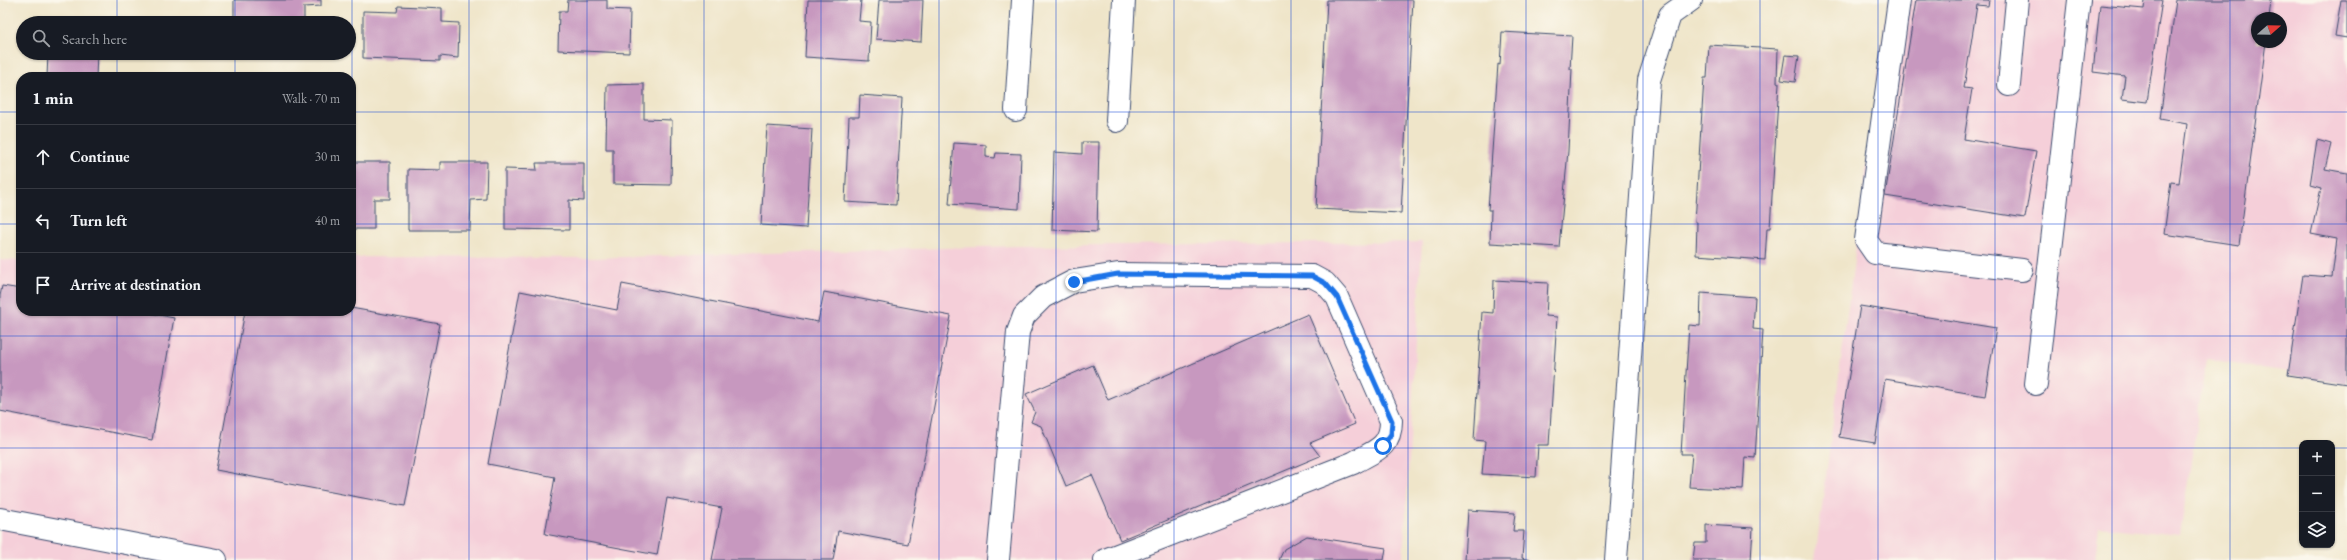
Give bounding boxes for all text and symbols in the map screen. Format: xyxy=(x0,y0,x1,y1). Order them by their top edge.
north arrow xyxy=(2251,12,2287,48)
search box xyxy=(16,16,356,60)
icon: search xyxy=(30,27,52,49)
text: Search here xyxy=(62,29,127,48)
text: 1 min xyxy=(32,87,73,109)
text: Walk · 70 m xyxy=(282,90,340,107)
icon: ahead xyxy=(32,146,54,168)
text: Continue xyxy=(70,147,130,166)
text: 30 m xyxy=(315,148,340,165)
icon: left xyxy=(32,210,54,232)
text: Turn left xyxy=(70,211,127,230)
text: 40 m xyxy=(315,212,340,229)
route end xyxy=(1065,273,1083,291)
icon: arrive xyxy=(32,274,54,296)
text: Arrive at destination xyxy=(70,275,201,294)
route start xyxy=(1374,437,1392,455)
map controls xyxy=(2299,440,2335,548)
button: + xyxy=(2299,440,2335,476)
button: − xyxy=(2299,476,2335,512)
button: layers xyxy=(2299,512,2335,548)

